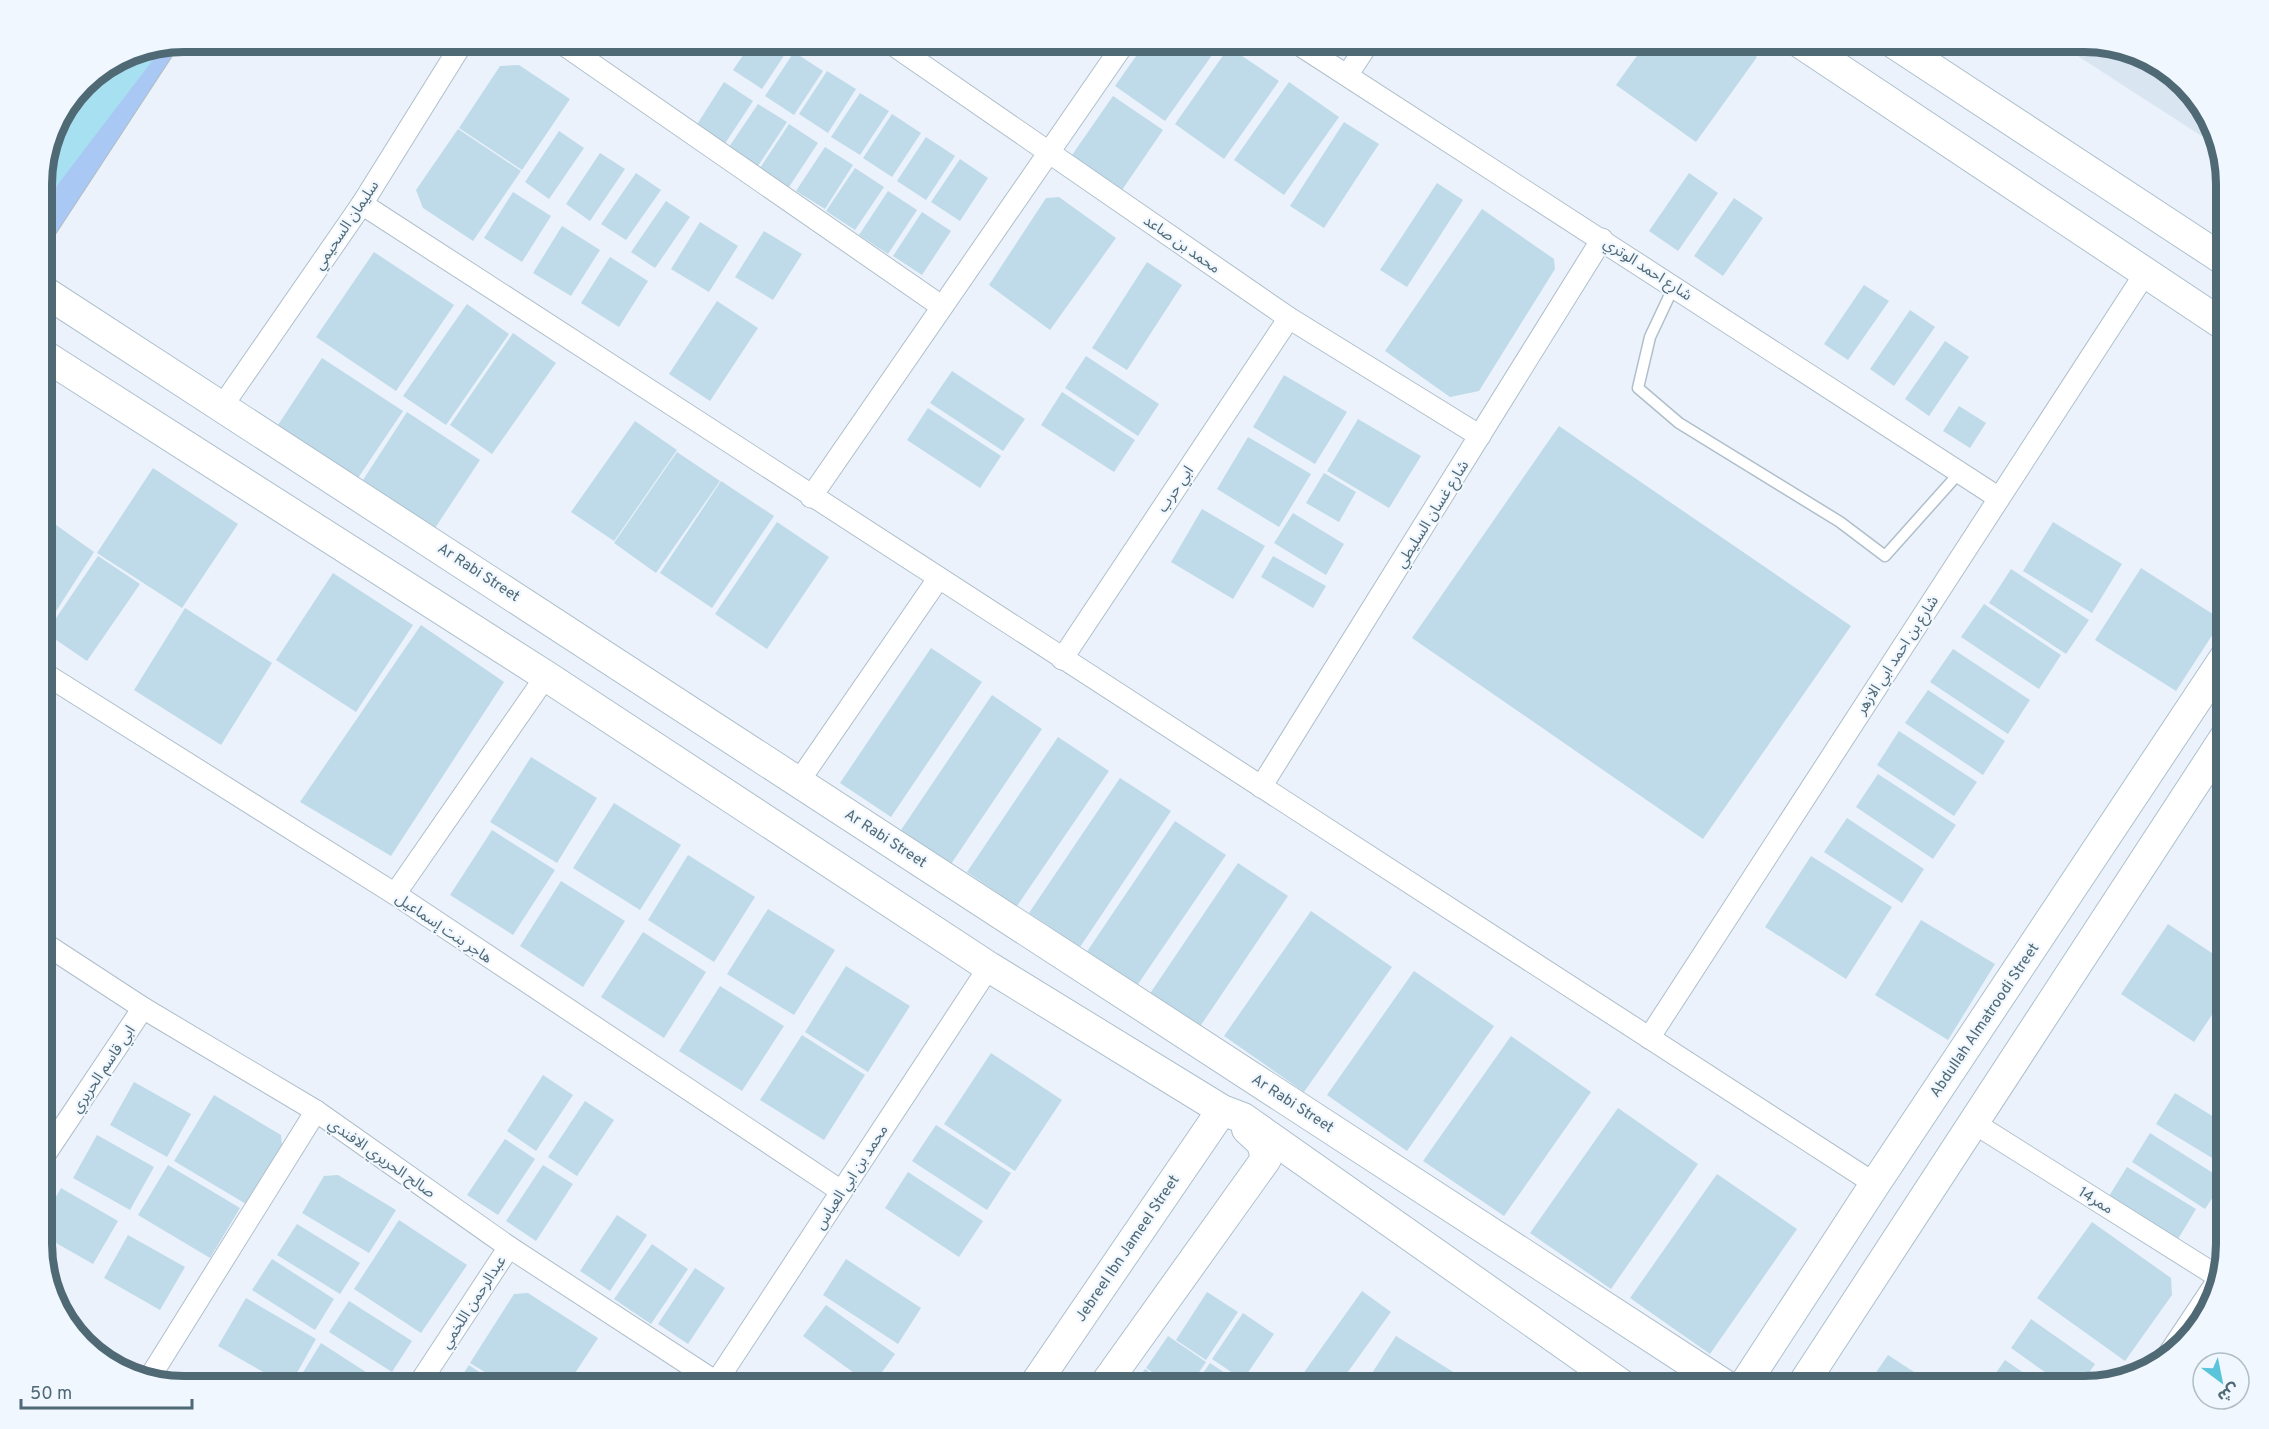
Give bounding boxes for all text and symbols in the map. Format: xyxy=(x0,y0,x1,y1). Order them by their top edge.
street label: سليمان السحيمي xyxy=(310,177,385,274)
street label: محمد بن صاعد xyxy=(1139,212,1223,279)
street label: شارع احمد الوتري xyxy=(1599,235,1695,307)
street label: شارع غسان السليطي xyxy=(1393,457,1475,573)
street label: ابي حرب xyxy=(1154,463,1199,517)
street label: Ar Rabi Street xyxy=(433,540,523,607)
street label: شارع بن احمد ابي الازهر xyxy=(1852,593,1945,720)
street label: Ar Rabi Street xyxy=(840,806,930,873)
street label: هاجر بنت إسماعيل xyxy=(391,890,495,969)
street label: Abdullah Almatroodi Street xyxy=(1926,940,2044,1102)
street label: ابي قاسم الحريري xyxy=(68,1023,141,1117)
street label: Ar Rabi Street xyxy=(1247,1071,1337,1138)
street label: صالح الحريري الافندي xyxy=(323,1115,438,1204)
street label: محمد بن ابي العباس xyxy=(811,1122,894,1234)
street label: Jebreel Ibn Jameel Street xyxy=(1072,1172,1184,1326)
street label: ممر14 xyxy=(2074,1183,2116,1219)
street label: عبدالرحمن اللخمي xyxy=(437,1253,512,1353)
north arrow xyxy=(2191,1351,2251,1411)
scale bar xyxy=(21,1372,192,1410)
text: ش xyxy=(2213,1378,2242,1406)
text: 50 m xyxy=(30,1383,72,1406)

